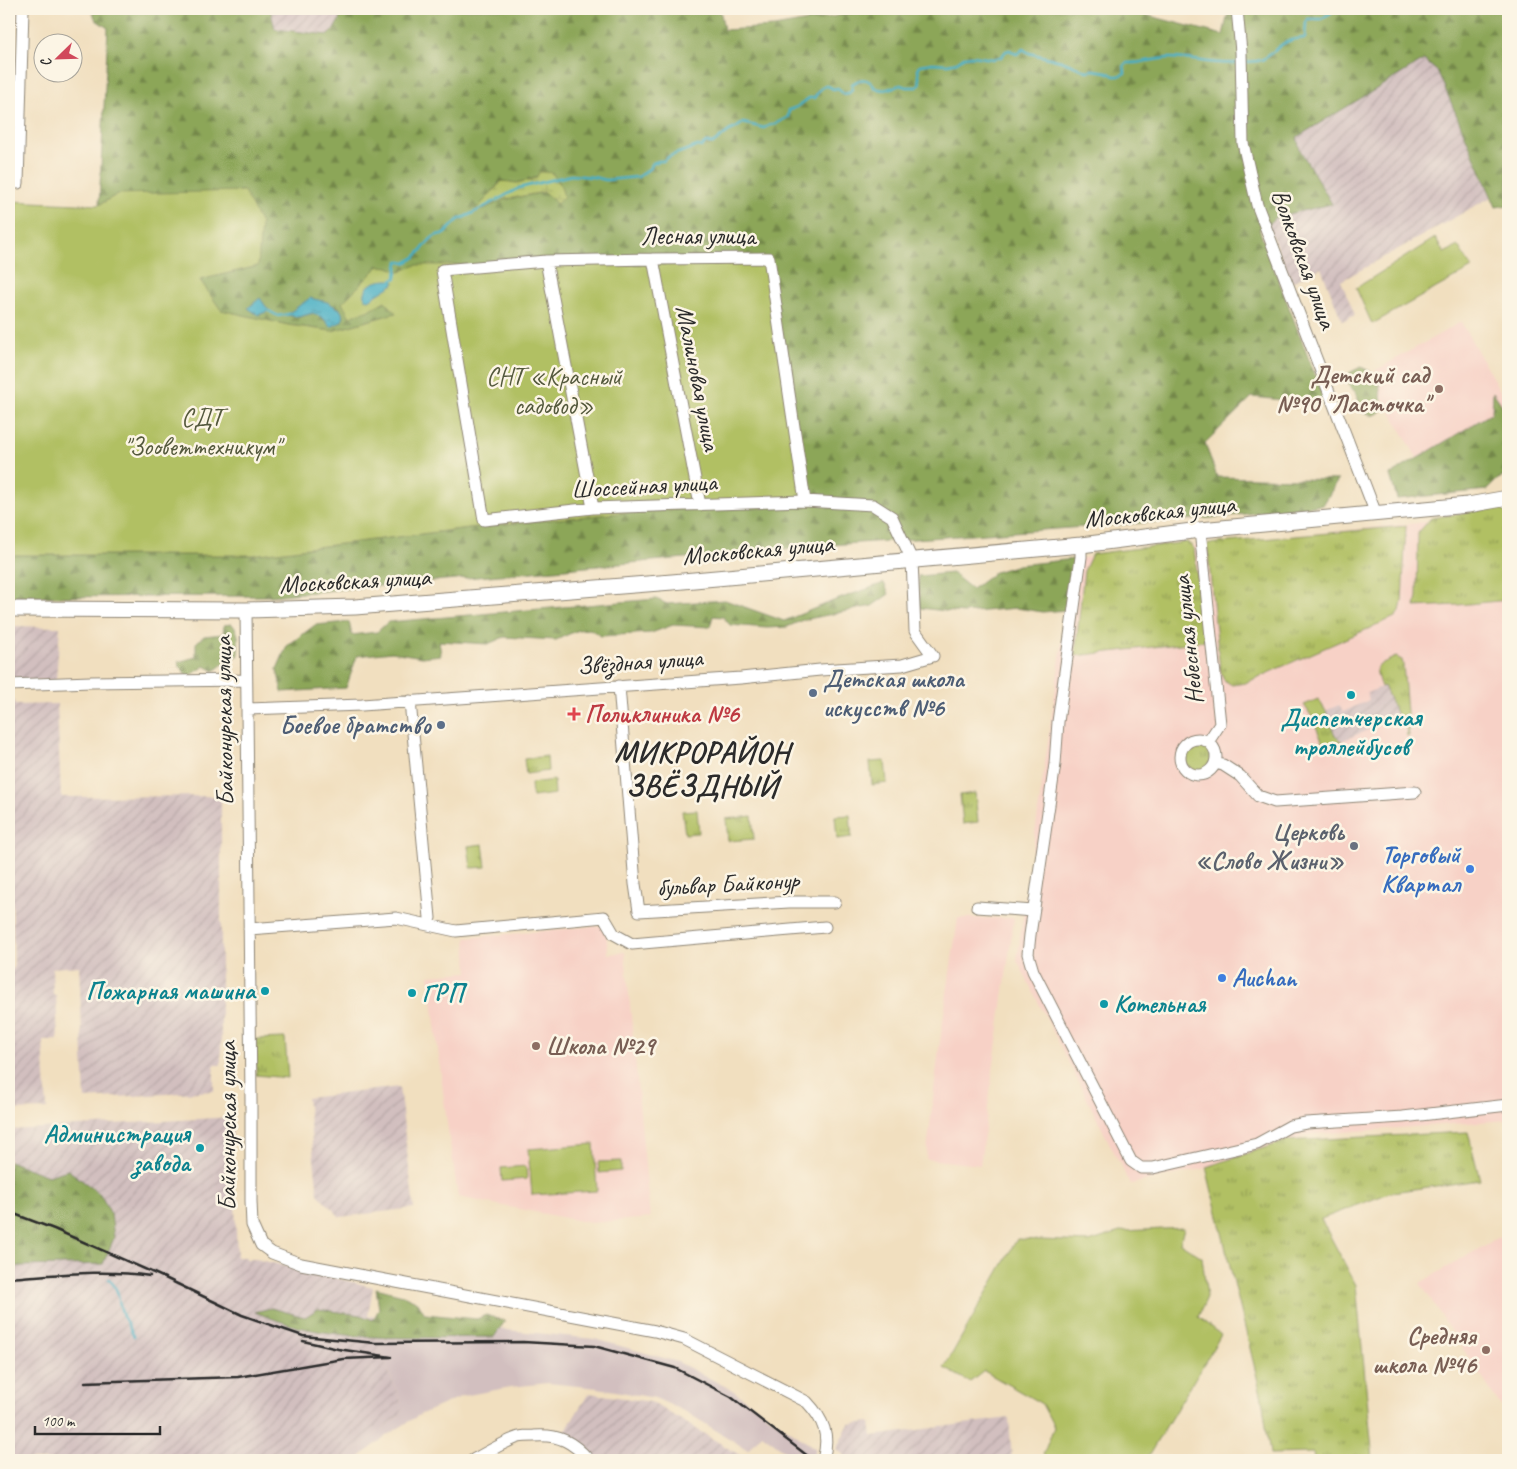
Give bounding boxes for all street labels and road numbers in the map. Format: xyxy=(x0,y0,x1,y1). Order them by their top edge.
street label: Волковская улица xyxy=(1264,185,1345,335)
street label: Лесная улица xyxy=(641,220,758,252)
street label: Малиновая улица xyxy=(668,303,728,455)
street label: Шоссейная улица xyxy=(570,466,719,506)
street label: Московская улица xyxy=(1083,488,1239,536)
street label: Московская улица xyxy=(681,527,837,573)
street label: Московская улица xyxy=(279,561,434,601)
street label: Небесная улица xyxy=(1165,572,1211,706)
street label: Байконурская улица xyxy=(206,634,241,806)
street label: Звёздная улица xyxy=(576,642,706,683)
street label: бульвар Байконур xyxy=(656,864,801,904)
street label: Байконурская улица xyxy=(212,1039,244,1211)

